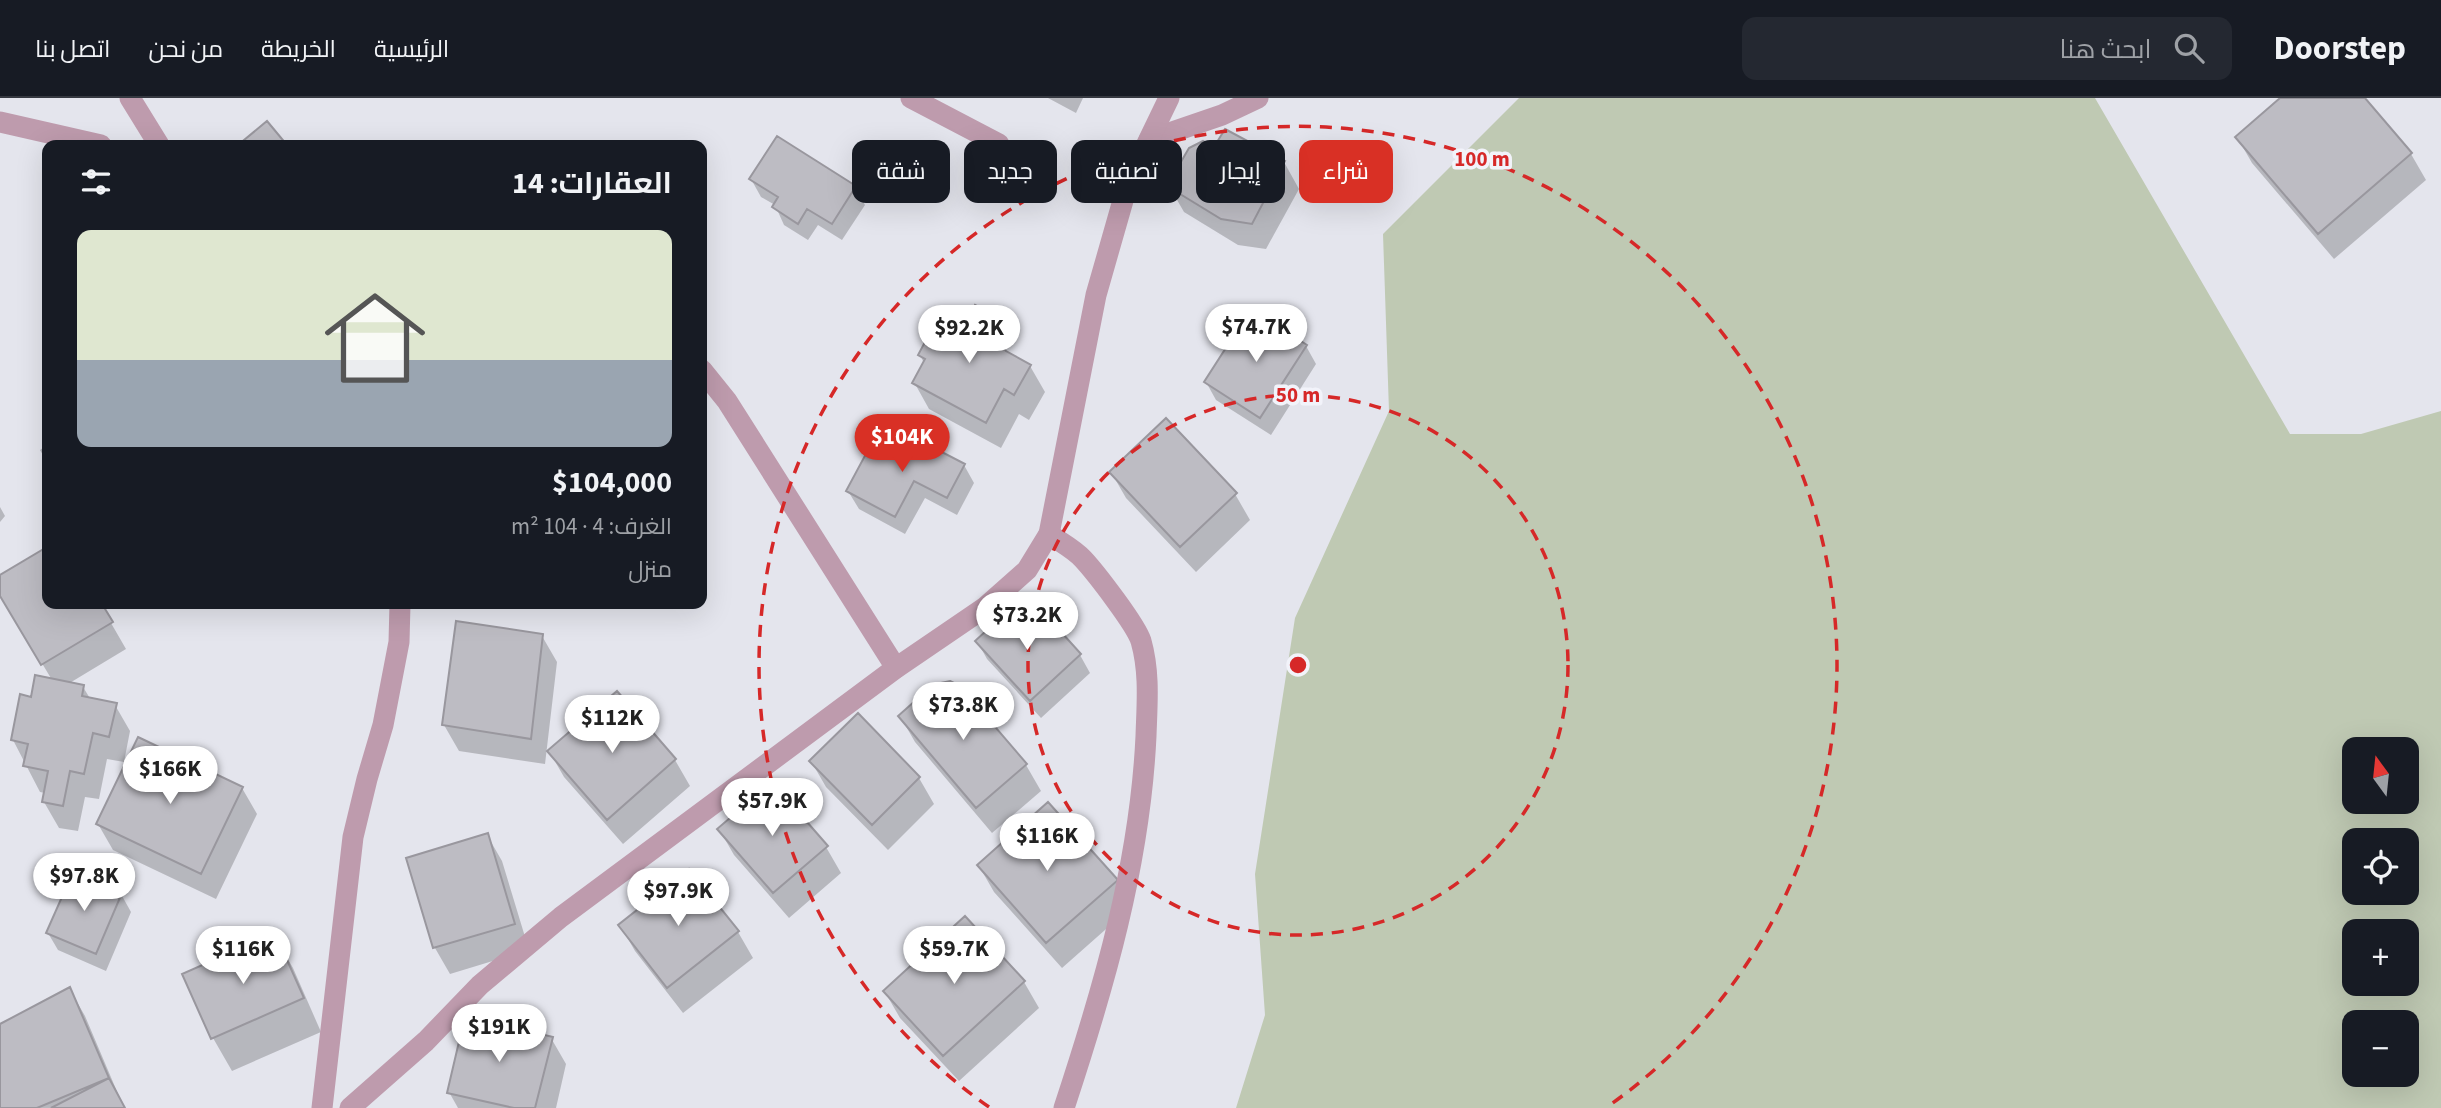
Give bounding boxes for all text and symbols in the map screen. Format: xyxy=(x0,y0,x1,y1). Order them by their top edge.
search box xyxy=(1742,17,2232,80)
text: Doorstep xyxy=(2274,25,2406,72)
icon: search xyxy=(2170,29,2208,67)
text: ابحث هنا xyxy=(2059,31,2152,68)
text: اتصل بنا xyxy=(35,32,110,67)
text: من نحن xyxy=(148,32,223,67)
text: الخريطة xyxy=(261,32,336,67)
text: الرئيسية xyxy=(374,32,449,67)
chip: شقة xyxy=(852,140,950,203)
chip: جديد xyxy=(964,140,1057,203)
chip: تصفية xyxy=(1071,140,1182,203)
chip: إيجار xyxy=(1196,140,1285,203)
chip: شراء xyxy=(1299,140,1393,203)
text: 100 m xyxy=(1454,144,1510,174)
text: العقارات: 14 xyxy=(512,162,672,205)
icon: filters xyxy=(77,163,115,201)
icon: home xyxy=(312,275,438,401)
pin: $74.7K xyxy=(1199,304,1313,364)
pin: $92.2K xyxy=(912,306,1026,365)
text: $74.7K xyxy=(1221,310,1291,343)
text: $92.2K xyxy=(934,311,1004,344)
text: 50 m xyxy=(1276,380,1320,410)
pin: $104K xyxy=(853,414,951,474)
text: $104K xyxy=(871,420,933,453)
text: $104,000 xyxy=(552,461,672,504)
text: الغرف: 4 · 104 m² xyxy=(511,510,672,543)
text: منزل xyxy=(628,553,672,586)
pin: $73.2K xyxy=(970,592,1084,652)
text: $73.2K xyxy=(992,598,1062,631)
centre of rings xyxy=(1286,653,1310,677)
pin: $73.8K xyxy=(906,682,1020,742)
text: $73.8K xyxy=(928,688,998,721)
pin: $112K xyxy=(563,696,661,755)
text: $112K xyxy=(581,701,643,734)
north arrow xyxy=(2342,737,2418,814)
map controls xyxy=(2342,737,2419,1087)
pin: $166K xyxy=(121,746,219,806)
text: $166K xyxy=(139,752,201,785)
pin: $57.9K xyxy=(715,778,829,838)
text: $57.9K xyxy=(737,784,807,817)
pin: $116K xyxy=(998,814,1096,873)
text: $116K xyxy=(1016,819,1078,852)
button: locate xyxy=(2342,828,2419,905)
pin: $97.8K xyxy=(27,854,141,913)
text: $97.8K xyxy=(49,859,119,892)
pin: $97.9K xyxy=(621,868,735,928)
text: $97.9K xyxy=(643,874,713,907)
button: + xyxy=(2342,919,2419,996)
pin: $116K xyxy=(194,926,292,986)
pin: $59.7K xyxy=(897,926,1011,986)
text: $116K xyxy=(212,932,274,965)
text: $59.7K xyxy=(919,932,989,965)
pin: $191K xyxy=(450,1004,548,1064)
text: $191K xyxy=(468,1010,530,1043)
button: − xyxy=(2342,1010,2419,1087)

